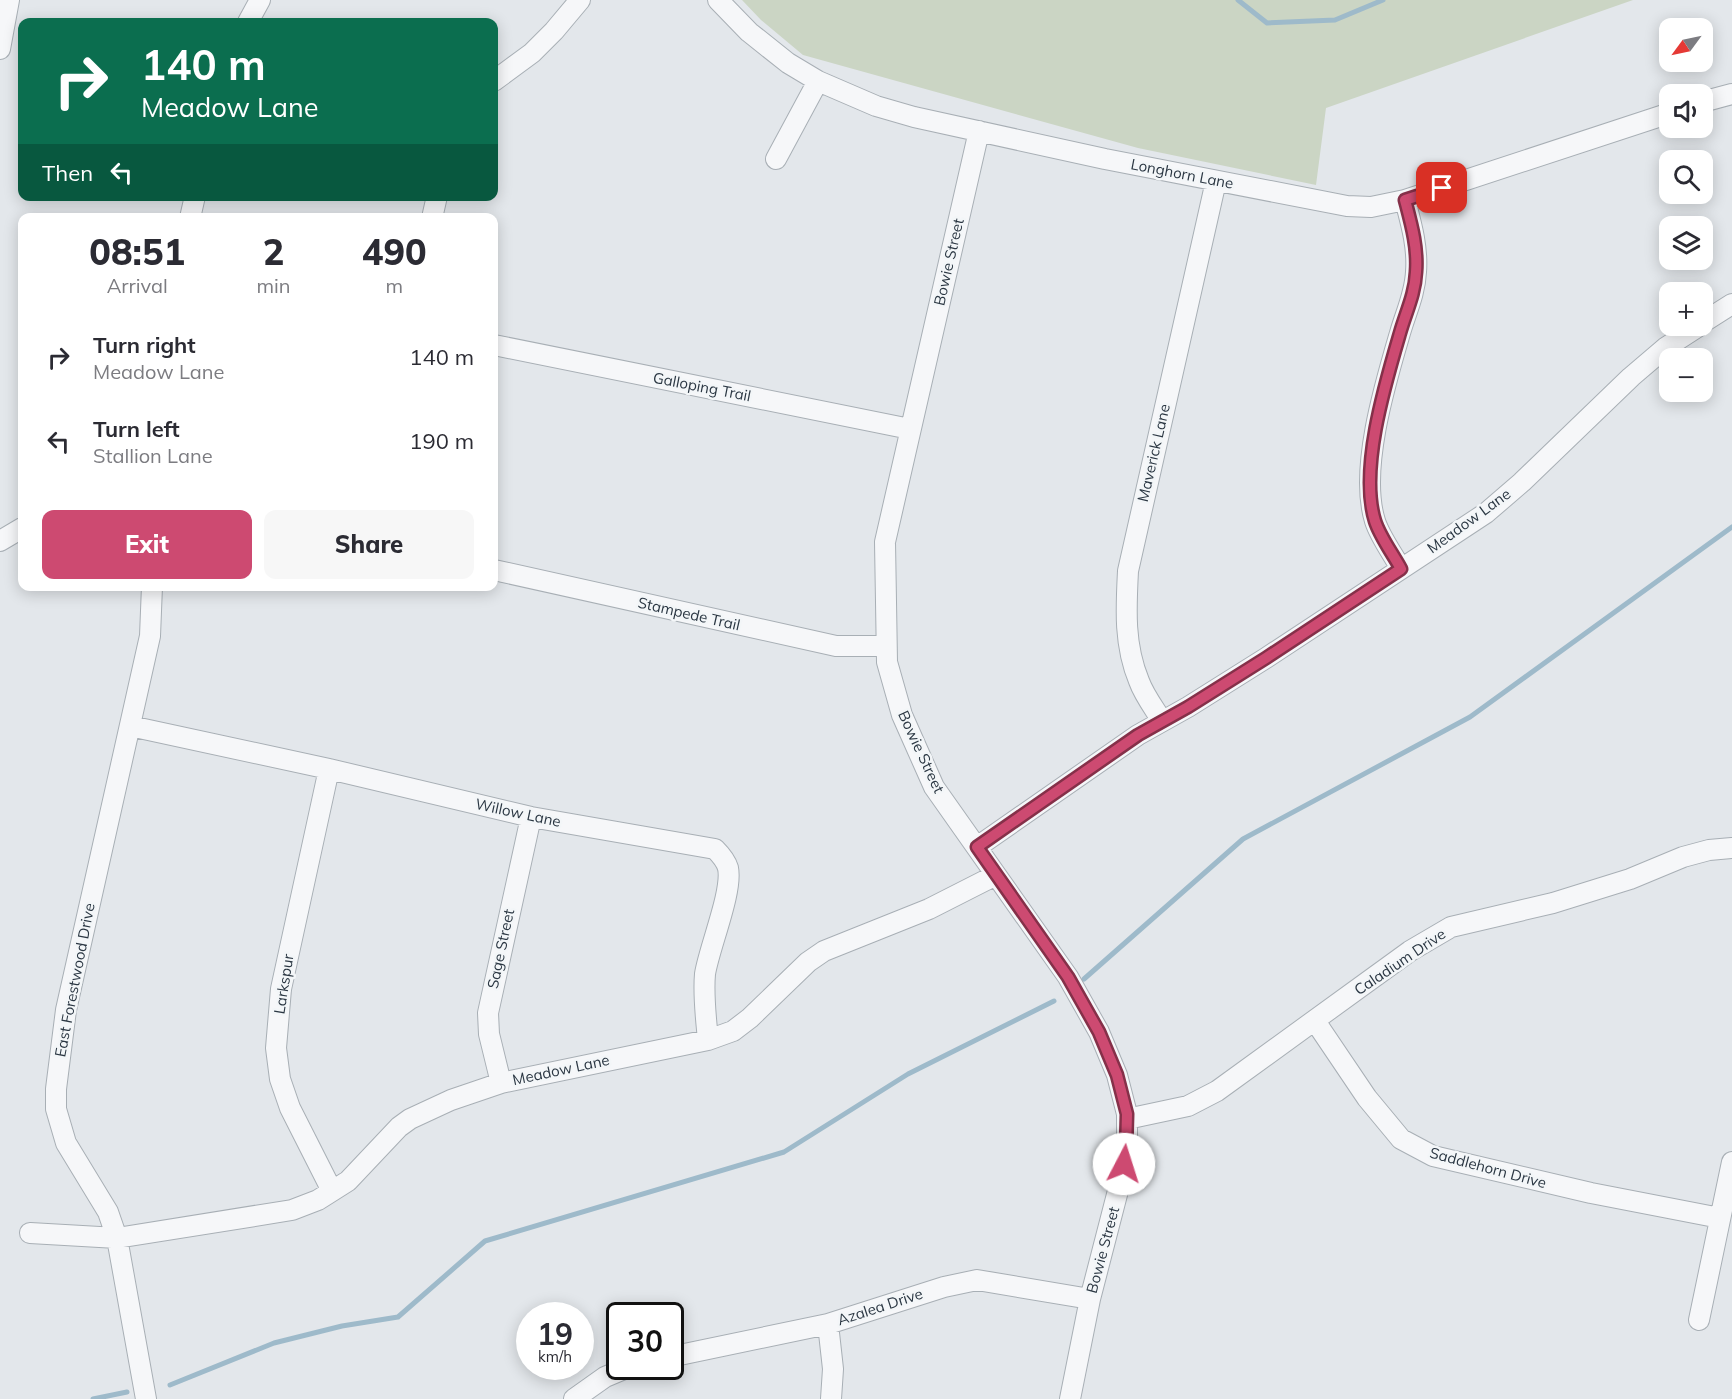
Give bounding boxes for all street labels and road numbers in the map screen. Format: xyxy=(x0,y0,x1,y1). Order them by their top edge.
street label: Longhorn Lane xyxy=(1129,154,1235,193)
street label: Bowie Street xyxy=(929,216,968,307)
street label: Galloping Trail xyxy=(651,368,753,405)
street label: Maverick Lane xyxy=(1133,402,1174,504)
street label: Meadow Lane xyxy=(1423,484,1514,557)
street label: Stampede Trail xyxy=(636,593,742,635)
street label: Bowie Street xyxy=(894,708,949,796)
street label: Willow Lane xyxy=(474,794,563,831)
street label: East Forestwood Drive xyxy=(50,901,99,1058)
street label: Sage Street xyxy=(483,907,518,990)
street label: Caladium Drive xyxy=(1350,924,1449,999)
street label: Larkspur xyxy=(269,952,298,1015)
street label: Meadow Lane xyxy=(511,1050,611,1089)
street label: Saddlehorn Drive xyxy=(1428,1143,1548,1192)
street label: Bowie Street xyxy=(1082,1205,1123,1295)
street label: Azalea Drive xyxy=(835,1284,925,1329)

